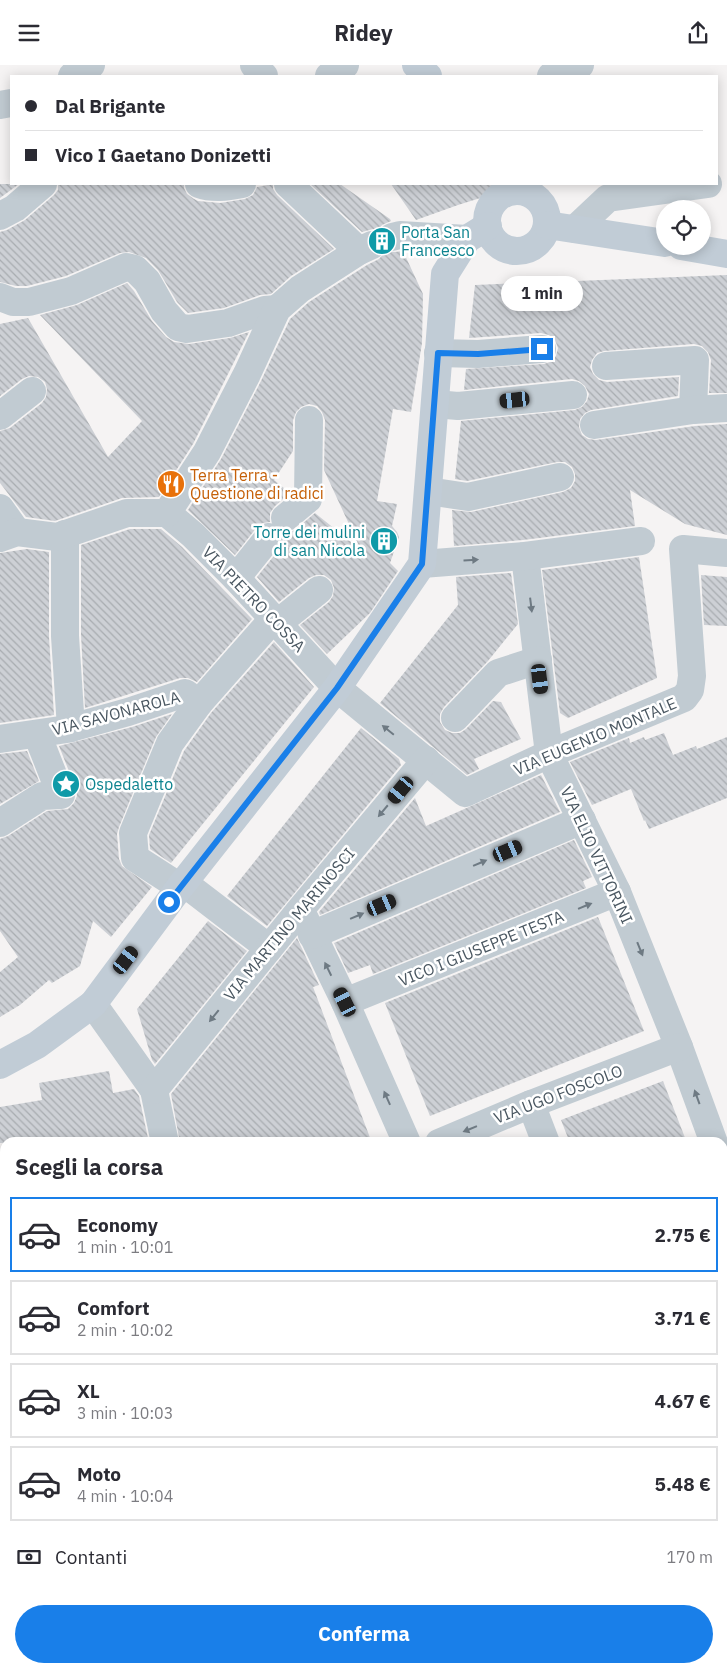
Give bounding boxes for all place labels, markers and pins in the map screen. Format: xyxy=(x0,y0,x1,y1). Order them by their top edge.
place label: Porta San Francesco xyxy=(401,222,475,260)
building icon: Porta San Francesco xyxy=(367,226,397,256)
place label: Terra Terra - Questione di radici xyxy=(190,465,324,503)
restaurant icon: Terra Terra - Questione di radici xyxy=(156,469,186,499)
place label: Torre dei mulini di san Nicola xyxy=(253,522,365,560)
building icon: Torre dei mulini di san Nicola xyxy=(369,526,399,556)
place icon: Ospedaletto xyxy=(51,769,81,799)
place label: Ospedaletto xyxy=(85,774,173,794)

